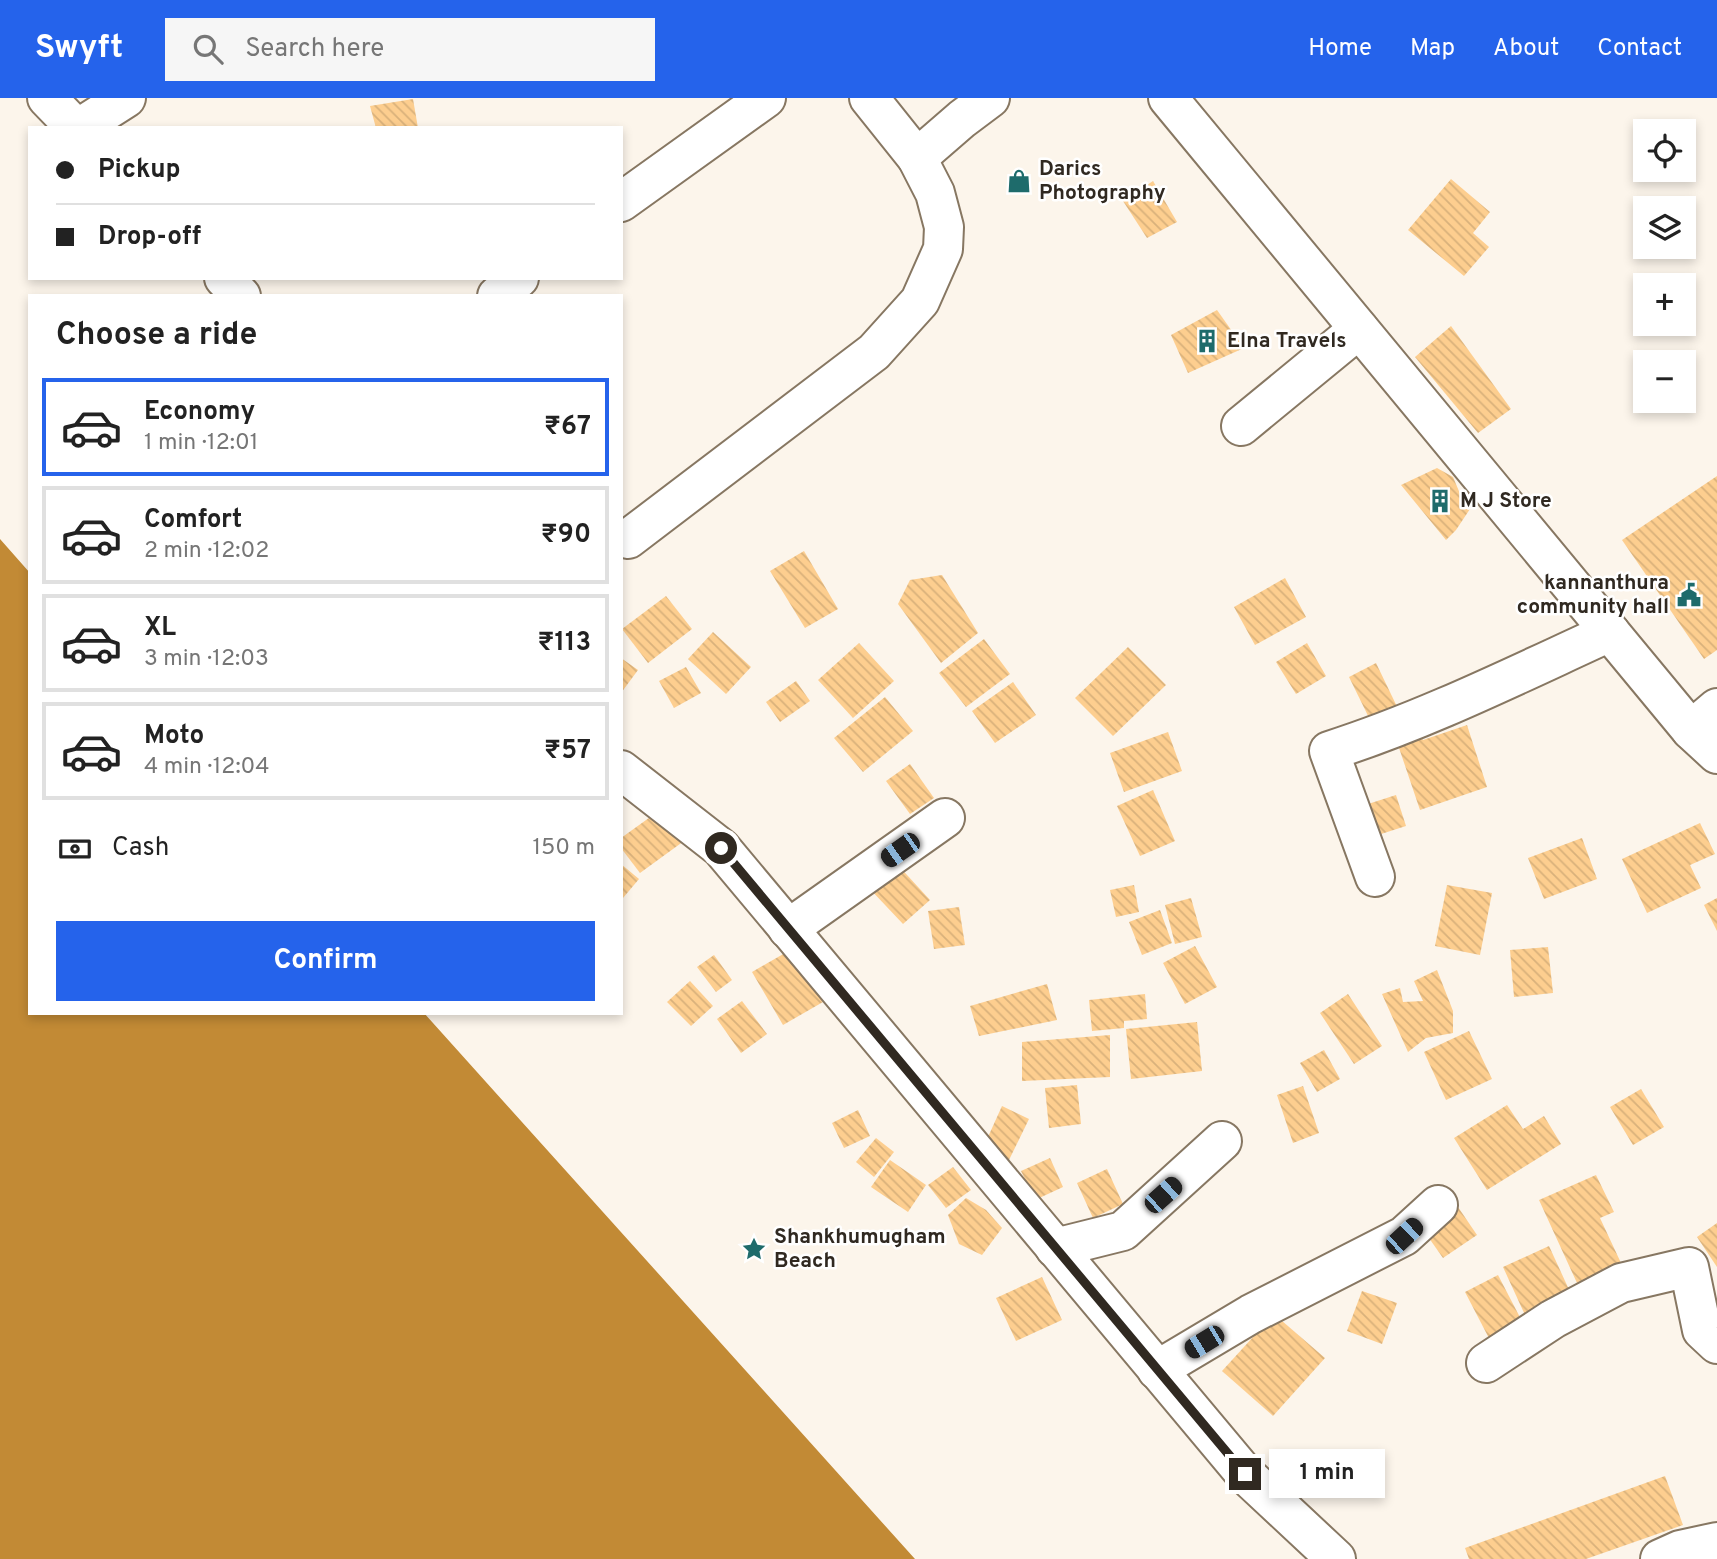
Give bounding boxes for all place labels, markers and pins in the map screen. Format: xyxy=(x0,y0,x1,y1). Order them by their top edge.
place label: Darics Photography xyxy=(1039,156,1166,207)
shop icon: Darics Photography xyxy=(1005,167,1033,195)
building icon: Elna Travels xyxy=(1193,327,1221,355)
place label: Elna Travels xyxy=(1227,328,1347,355)
building icon: M J Store xyxy=(1426,487,1454,515)
place label: M J Store xyxy=(1460,488,1552,515)
place label: kannanthura community hall xyxy=(1517,570,1669,621)
public building icon: kannanthura community hall xyxy=(1675,581,1703,609)
place label: Shankhumugham Beach xyxy=(774,1224,946,1275)
place icon: Shankhumugham Beach xyxy=(740,1235,768,1263)

